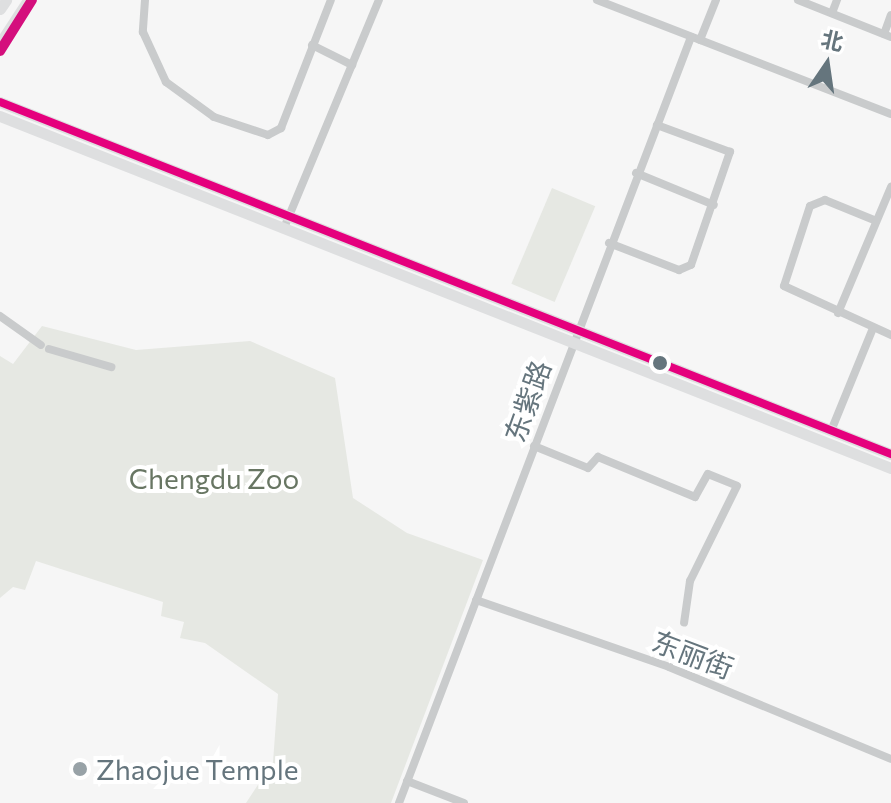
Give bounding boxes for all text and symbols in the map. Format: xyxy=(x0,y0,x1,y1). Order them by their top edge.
north arrow xyxy=(787,24,867,104)
text: 北 xyxy=(819,24,846,56)
unlabelled marker xyxy=(652,355,668,371)
street label: 东紫路 xyxy=(497,356,557,446)
park label: Chengdu Zoo xyxy=(129,461,299,495)
street label: 东丽街 xyxy=(648,623,738,685)
place label: Zhaojue Temple xyxy=(96,752,299,786)
marker: Zhaojue Temple xyxy=(71,760,89,778)

